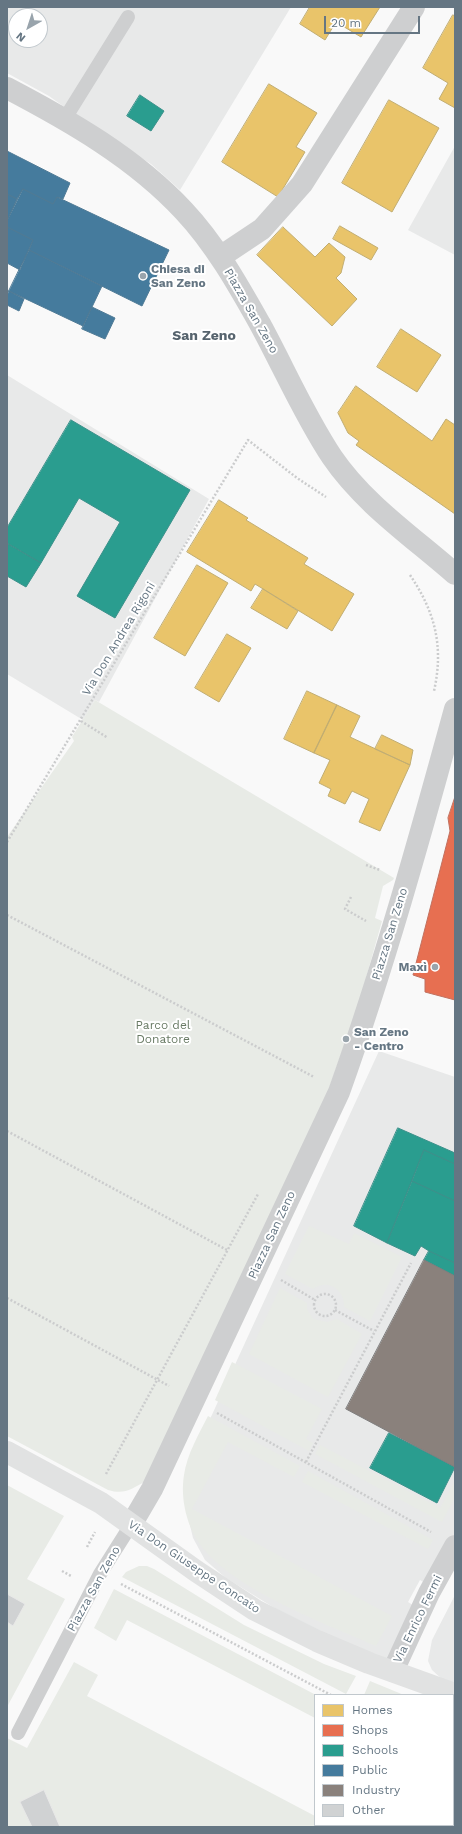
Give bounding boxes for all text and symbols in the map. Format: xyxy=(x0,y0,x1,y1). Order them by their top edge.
north arrow xyxy=(8,8,48,48)
scale bar xyxy=(326,8,422,34)
text: 20 m xyxy=(331,16,361,30)
text: N xyxy=(14,29,28,45)
place label: Chiesa di San Zeno xyxy=(151,262,206,290)
street label: Piazza San Zeno xyxy=(221,266,281,356)
marker: Chiesa di San Zeno xyxy=(138,271,148,281)
district label: San Zeno xyxy=(172,328,236,344)
street label: Via Don Andrea Rigoni xyxy=(79,580,159,698)
street label: Piazza San Zeno xyxy=(369,886,411,982)
place label: Maxì xyxy=(399,960,427,974)
marker: Maxì xyxy=(430,962,440,972)
park label: Parco del Donatore xyxy=(136,1018,190,1046)
place label: San Zeno - Centro xyxy=(354,1025,409,1053)
marker: San Zeno - Centro xyxy=(341,1034,351,1044)
street label: Piazza San Zeno xyxy=(245,1189,299,1281)
street label: Via Don Giuseppe Concato xyxy=(125,1517,263,1617)
street label: Piazza San Zeno xyxy=(65,1544,123,1634)
street label: Via Enrico Fermi xyxy=(390,1573,446,1665)
legend xyxy=(314,1694,454,1826)
text: Homes xyxy=(352,1703,393,1717)
text: Shops xyxy=(352,1723,388,1737)
text: Schools xyxy=(352,1743,398,1757)
text: Public xyxy=(352,1763,388,1777)
text: Industry xyxy=(352,1783,400,1797)
text: Other xyxy=(352,1803,385,1817)

